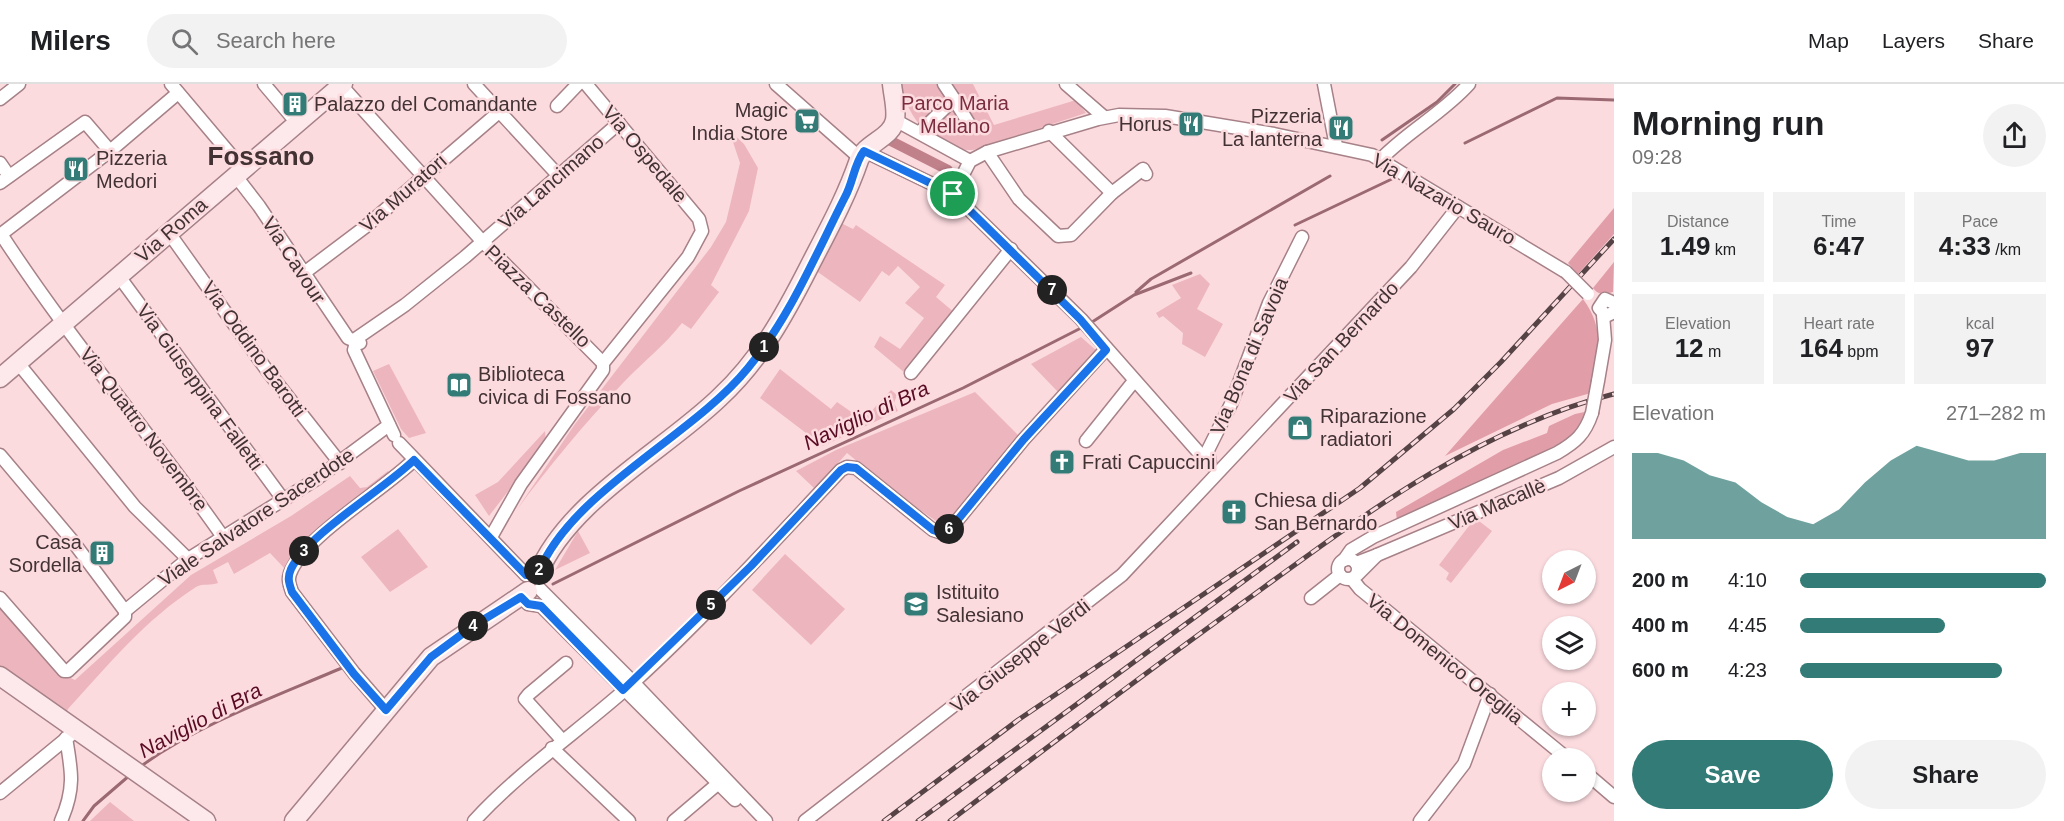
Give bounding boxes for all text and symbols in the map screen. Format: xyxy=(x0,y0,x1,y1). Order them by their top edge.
search box xyxy=(147,14,567,68)
text: Milers xyxy=(30,25,111,56)
icon: search xyxy=(168,25,201,58)
text: Search here xyxy=(216,28,336,53)
text: Map xyxy=(1808,29,1849,52)
text: Layers xyxy=(1882,29,1945,52)
text: Share xyxy=(1978,29,2034,52)
building icon: Palazzo del Comandante xyxy=(280,89,310,119)
park label: Parco Maria Mellano xyxy=(901,92,1010,137)
place label: Palazzo del Comandante xyxy=(314,93,537,115)
place label: Magic India Store xyxy=(691,99,788,144)
street label: Via Ospedale xyxy=(598,101,692,207)
button: share xyxy=(1983,104,2046,167)
place label: Pizzeria La lanterna xyxy=(1222,105,1323,150)
text: Morning run xyxy=(1632,105,1824,142)
supermarket icon: Magic India Store xyxy=(792,106,822,136)
restaurant icon: Horus xyxy=(1176,109,1206,139)
place label: Horus xyxy=(1119,113,1172,135)
restaurant icon: Pizzeria La lanterna xyxy=(1326,113,1356,143)
street label: Via Lancimano xyxy=(494,130,608,234)
district label: Fossano xyxy=(208,141,314,171)
text: 09:28 xyxy=(1632,146,1682,168)
place label: Pizzeria Medori xyxy=(96,147,168,192)
street label: Via Muratori xyxy=(355,149,451,237)
street label: Via Nazario Sauro xyxy=(1368,149,1520,249)
restaurant icon: Pizzeria Medori xyxy=(61,154,91,184)
pin xyxy=(927,168,978,219)
icon: arrive xyxy=(936,177,969,210)
street label: Via Roma xyxy=(131,192,212,267)
street label: Via Cavour xyxy=(258,213,330,308)
text: Distance xyxy=(1667,213,1729,230)
text: Time xyxy=(1822,213,1856,230)
text: Pace xyxy=(1962,213,1998,230)
text: 1.49 xyxy=(1660,231,1710,261)
text: 6:47 xyxy=(1813,231,1865,261)
text: 4:33 xyxy=(1939,231,1991,261)
street label: Piazza Castello xyxy=(481,240,595,352)
text: km xyxy=(1710,241,1736,258)
text: /km xyxy=(1991,241,2021,258)
street label: Via Bona di Savoia xyxy=(1206,273,1292,438)
pin: 7 xyxy=(1037,275,1067,305)
street label: Via Oddino Barotti xyxy=(198,277,310,421)
street label: Via San Bernardo xyxy=(1279,277,1403,407)
text: 7 xyxy=(1048,281,1056,298)
street label: Via Giuseppina Falletti xyxy=(132,300,268,474)
text: Elevation xyxy=(1665,315,1731,332)
text: Heart rate xyxy=(1803,315,1875,332)
text: kcal xyxy=(1966,315,1994,332)
pin: 1 xyxy=(749,332,779,362)
text: 12 xyxy=(1675,333,1704,363)
text: 164 xyxy=(1800,333,1843,363)
text: 97 xyxy=(1966,333,1994,363)
text: 1 xyxy=(760,338,768,355)
street label: Via Quattro Novembre xyxy=(75,343,213,515)
text: m xyxy=(1704,343,1721,360)
text: bpm xyxy=(1843,343,1878,360)
place label: Biblioteca civica di Fossano xyxy=(478,363,631,408)
library icon: Biblioteca civica di Fossano xyxy=(444,370,474,400)
water label: Naviglio di Bra xyxy=(800,376,932,454)
text: Elevation xyxy=(1632,402,1714,424)
text: 271–282 m xyxy=(1946,402,2046,424)
place label: Riparazione radiatori xyxy=(1320,405,1427,450)
shop icon: Riparazione radiatori xyxy=(1285,413,1315,443)
street label: Viale Salvatore Sacerdote xyxy=(154,443,358,591)
church icon: Frati Capuccini xyxy=(1047,447,1077,477)
place label: Frati Capuccini xyxy=(1082,451,1215,473)
street label: Via Macallè xyxy=(1445,474,1549,534)
place label: Chiesa di San Bernardo xyxy=(1254,489,1377,534)
church icon: Chiesa di San Bernardo xyxy=(1219,497,1249,527)
pin: 6 xyxy=(934,514,964,544)
text: 6 xyxy=(945,520,953,537)
place label: Casa Sordella xyxy=(9,531,83,576)
pin: 3 xyxy=(289,536,319,566)
building icon: Casa Sordella xyxy=(87,538,117,568)
text: 3 xyxy=(300,542,308,559)
north arrow xyxy=(1542,550,1596,604)
map controls xyxy=(1542,550,1596,802)
pin: 2 xyxy=(524,555,554,585)
text: 2 xyxy=(535,561,543,578)
text: 200 m xyxy=(1632,569,1689,591)
text: 4:10 xyxy=(1728,569,1767,591)
place label: Istituito Salesiano xyxy=(936,581,1024,626)
school or university icon: Istituito Salesiano xyxy=(901,589,931,619)
street label: Via Domenico Oreglia xyxy=(1363,589,1528,729)
pin: 5 xyxy=(696,590,726,620)
street label: Via Giuseppe Verdi xyxy=(946,595,1094,717)
text: 5 xyxy=(707,596,715,613)
pin: 4 xyxy=(458,611,488,641)
text: 400 m xyxy=(1632,614,1689,636)
text: 4:45 xyxy=(1728,614,1767,636)
button: layers xyxy=(1542,616,1596,670)
text: 4 xyxy=(469,617,477,634)
text: 600 m xyxy=(1632,659,1689,681)
text: 4:23 xyxy=(1728,659,1767,681)
water label: Naviglio di Bra xyxy=(135,678,265,762)
button: + xyxy=(1542,682,1596,736)
button: Save xyxy=(1632,740,1833,809)
button: Share xyxy=(1845,740,2046,809)
button: − xyxy=(1542,748,1596,802)

